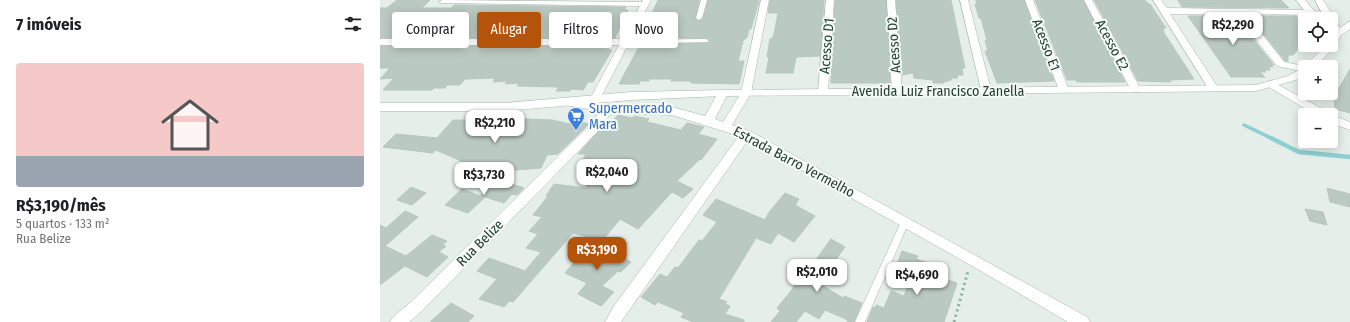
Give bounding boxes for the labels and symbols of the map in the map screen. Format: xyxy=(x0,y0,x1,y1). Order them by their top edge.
pin: R$2,290 xyxy=(1196,12,1270,46)
street label: Acesso D2 xyxy=(884,16,904,74)
street label: Acesso D1 xyxy=(816,17,838,75)
street label: Acesso E1 xyxy=(1028,17,1064,73)
street label: Acesso E2 xyxy=(1092,17,1132,73)
street label: Avenida Luiz Francisco Zanella xyxy=(852,83,1024,100)
place label: Supermercado Mara xyxy=(589,100,672,133)
supermarket icon: Supermercado Mara xyxy=(566,106,586,131)
pin: R$2,210 xyxy=(458,110,532,144)
street label: Estrada Barro Vermelho xyxy=(730,123,858,201)
pin: R$2,040 xyxy=(570,159,644,193)
pin: R$3,730 xyxy=(447,162,521,196)
street label: Rua Belize xyxy=(453,216,507,270)
pin: R$3,190 xyxy=(560,237,634,271)
pin: R$2,010 xyxy=(780,259,854,293)
pin: R$4,690 xyxy=(880,262,954,296)

